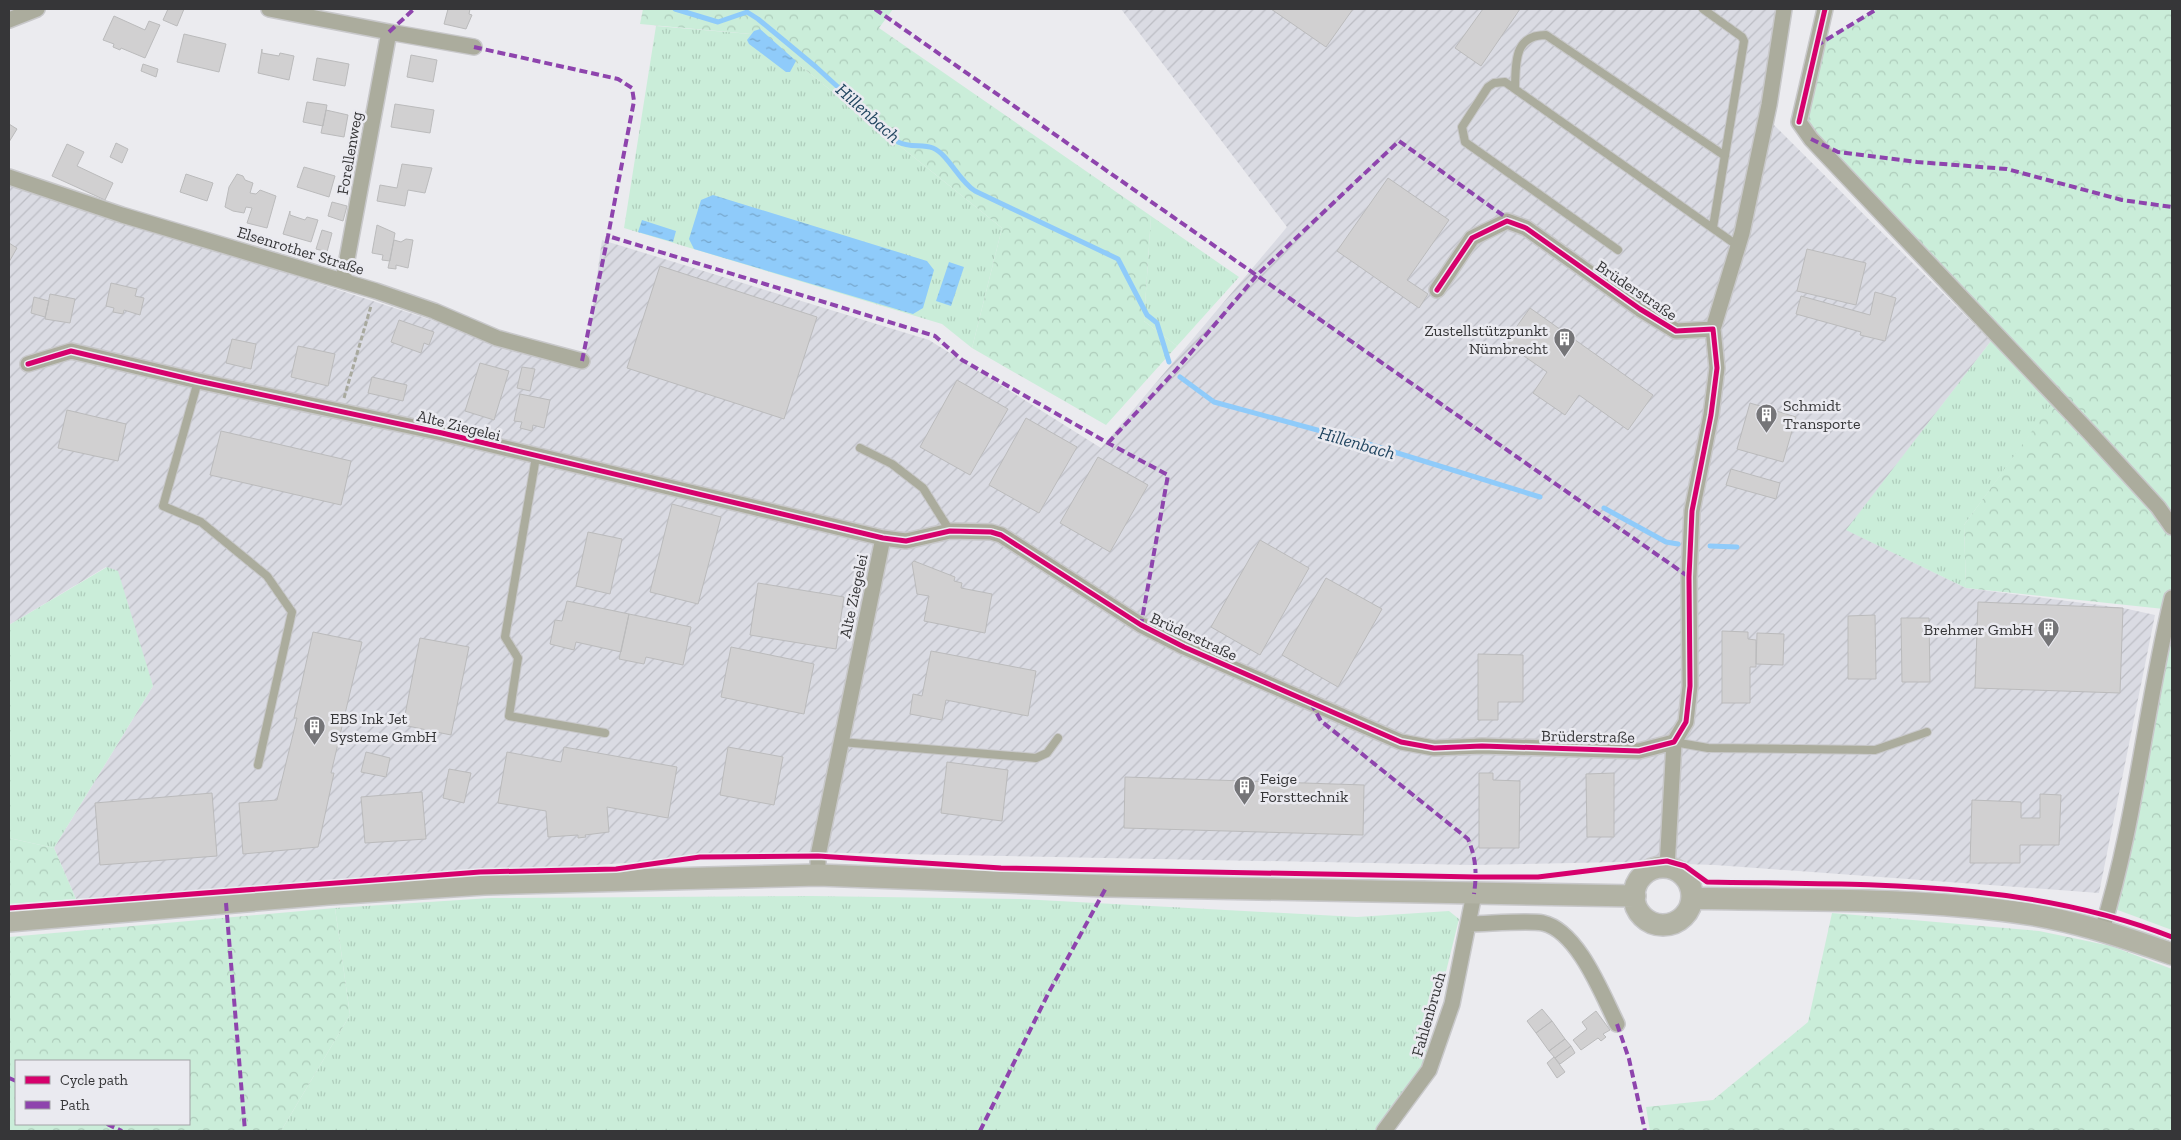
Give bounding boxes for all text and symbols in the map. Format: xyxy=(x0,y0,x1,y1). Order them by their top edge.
water label: Hillenbach xyxy=(831,79,905,147)
street label: Forellenweg xyxy=(333,110,366,196)
street label: Elsenrother Straße xyxy=(235,222,367,279)
street label: Brüderstraße xyxy=(1593,256,1681,325)
place label: Zustellstützpunkt Nümbrecht xyxy=(1424,321,1548,358)
building icon: Zustellstützpunkt Nümbrecht xyxy=(1552,327,1576,358)
place label: Schmidt Transporte xyxy=(1783,396,1861,433)
building icon: Schmidt Transporte xyxy=(1755,402,1779,433)
street label: Alte Ziegelei xyxy=(415,406,503,445)
water label: Hillenbach xyxy=(1316,422,1398,464)
street label: Alte Ziegelei xyxy=(835,552,872,640)
street label: Brüderstraße xyxy=(1147,608,1240,665)
building icon: Brehmer GmbH xyxy=(2037,617,2061,648)
place label: Brehmer GmbH xyxy=(1924,620,2033,639)
place label: EBS Ink Jet Systeme GmbH xyxy=(330,709,437,746)
building icon: EBS Ink Jet Systeme GmbH xyxy=(302,715,326,746)
street label: Brüderstraße xyxy=(1541,726,1635,747)
place label: Feige Forsttechnik xyxy=(1260,769,1349,806)
building icon: Feige Forsttechnik xyxy=(1232,775,1256,806)
street label: Fahlenbruch xyxy=(1407,970,1450,1059)
legend xyxy=(15,1060,190,1125)
text: Cycle path xyxy=(60,1071,129,1089)
text: Path xyxy=(60,1096,90,1114)

